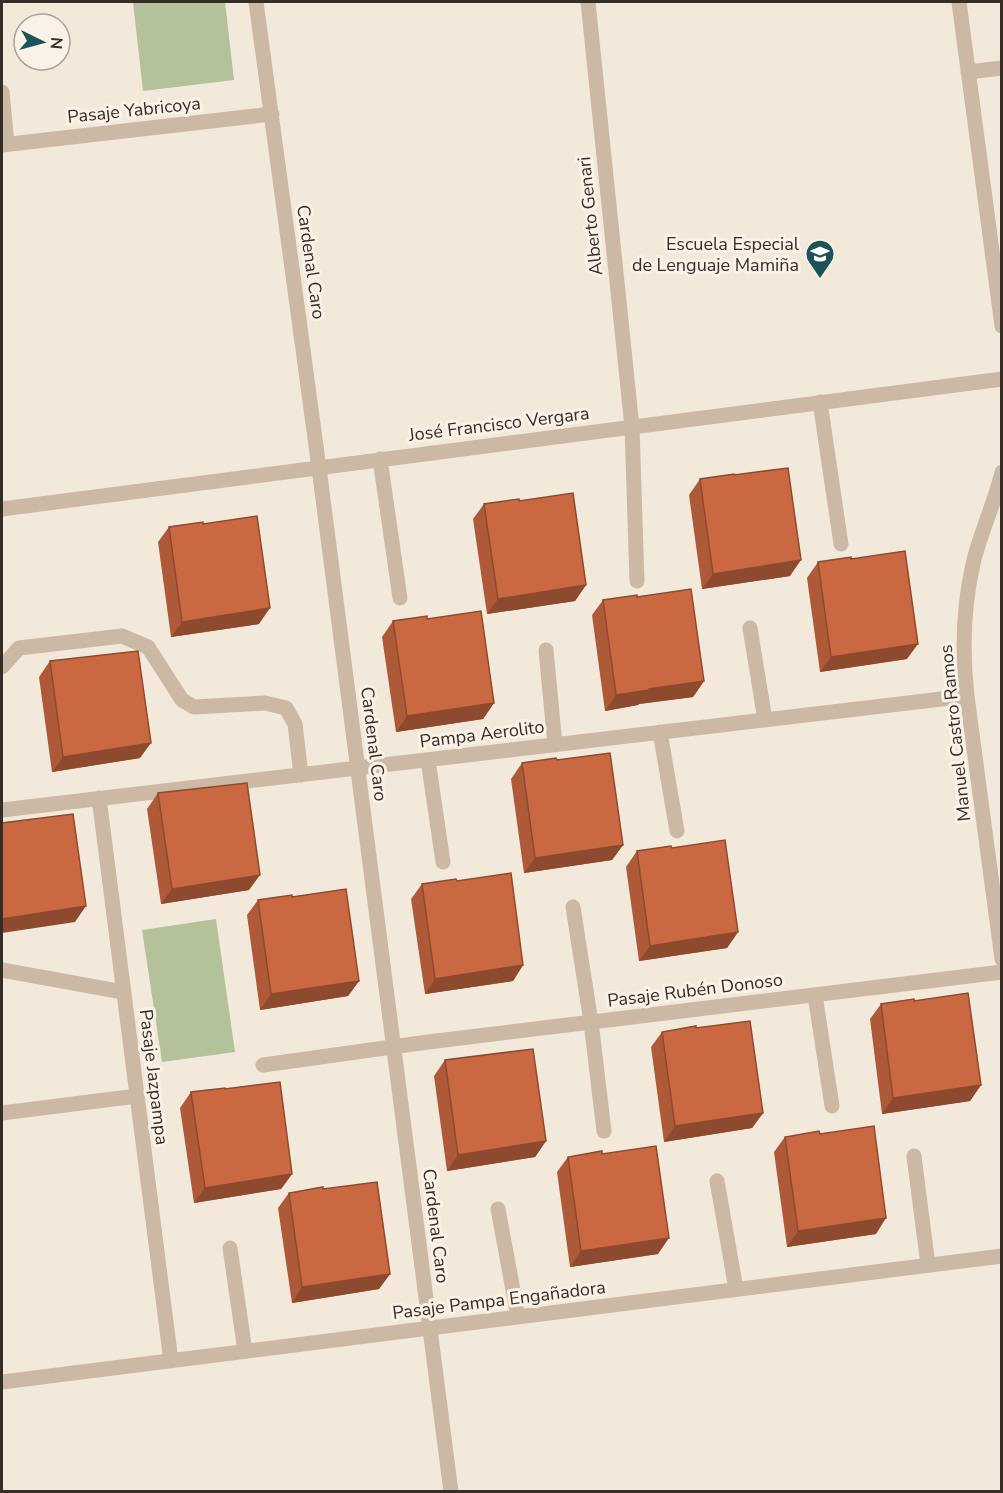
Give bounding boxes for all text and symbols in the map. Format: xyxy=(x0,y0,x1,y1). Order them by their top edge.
north arrow xyxy=(12,12,72,72)
text: N xyxy=(44,36,67,50)
street label: Pasaje Yabricoya xyxy=(66,91,202,129)
street label: Alberto Genari xyxy=(572,155,608,277)
street label: Cardenal Caro xyxy=(291,203,331,321)
place label: Escuela Especial de Lenguaje Mamiña xyxy=(632,232,800,277)
school or university icon: Escuela Especial de Lenguaje Mamiña xyxy=(804,238,836,280)
street label: José Francisco Vergara xyxy=(406,401,591,447)
street label: Manuel Castro Ramos xyxy=(934,643,976,823)
street label: Cardenal Caro xyxy=(355,685,393,803)
street label: Pampa Aerolito xyxy=(418,714,546,754)
street label: Pasaje Rubén Donoso xyxy=(606,967,784,1013)
street label: Pasaje Jazpampa xyxy=(134,1008,174,1146)
street label: Cardenal Caro xyxy=(417,1167,455,1285)
street label: Pasaje Pampa Engañadora xyxy=(391,1275,607,1325)

